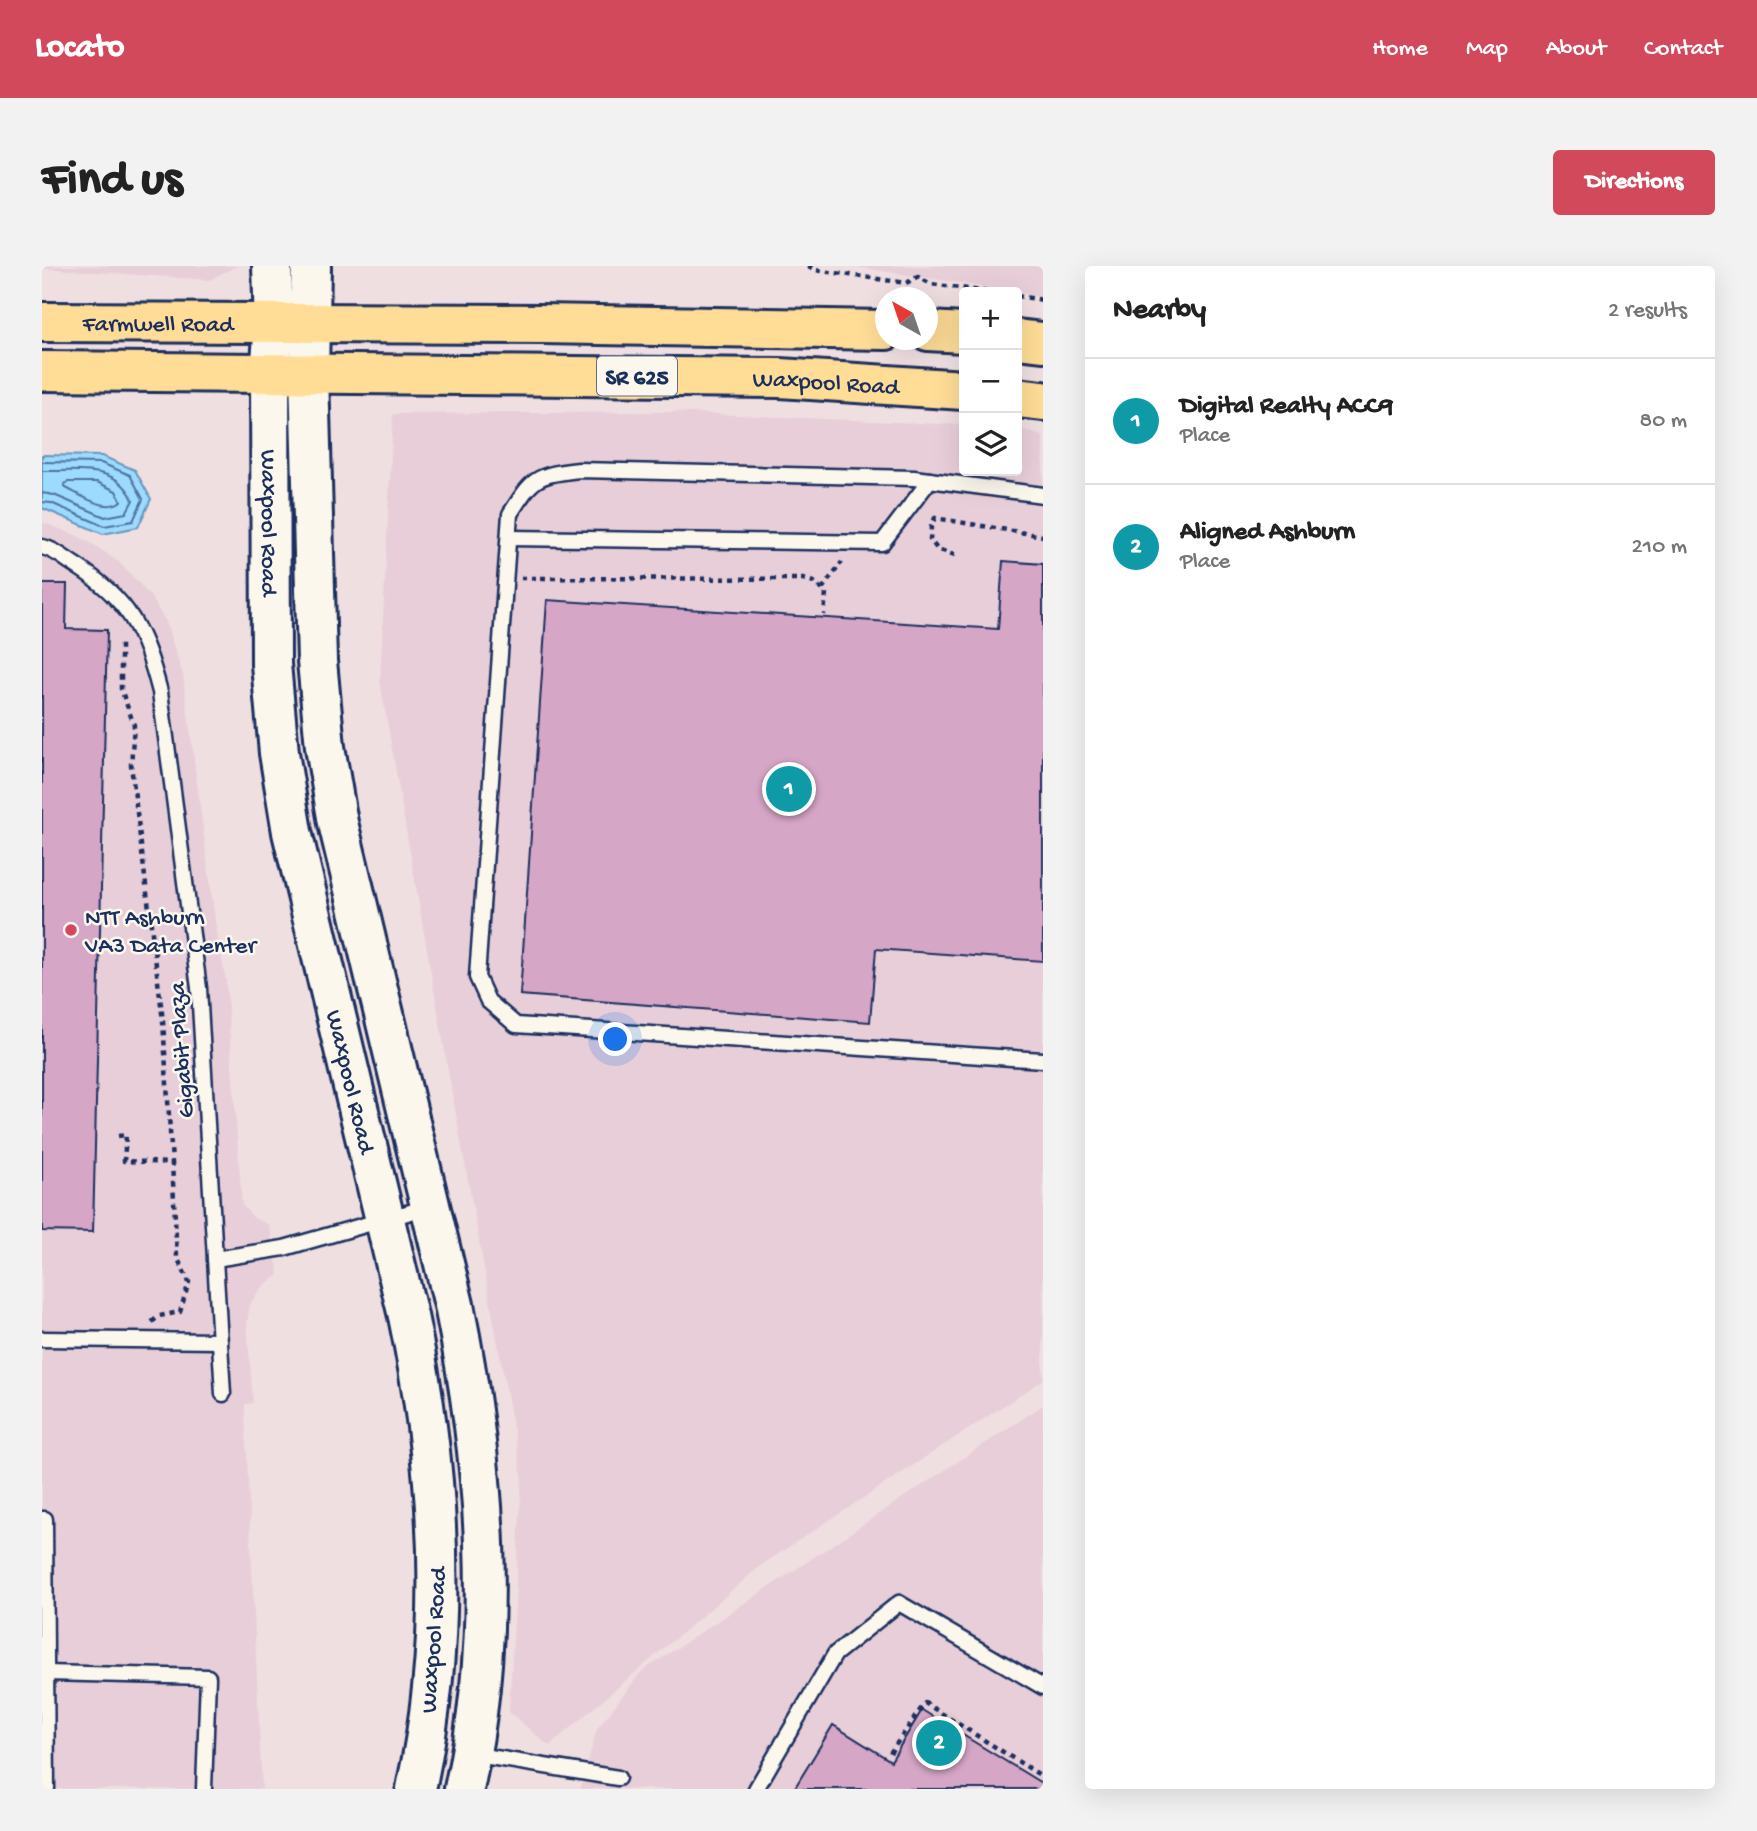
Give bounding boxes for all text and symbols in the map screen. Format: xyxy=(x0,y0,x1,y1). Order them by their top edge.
text: Locato xyxy=(35,30,124,68)
text: Home xyxy=(1372,35,1428,64)
text: Map xyxy=(1466,35,1508,64)
text: About xyxy=(1546,35,1606,64)
text: Contact xyxy=(1644,35,1722,64)
button: Directions xyxy=(1553,150,1715,215)
text: Find us xyxy=(42,153,182,211)
north arrow xyxy=(875,287,938,350)
map controls xyxy=(959,287,1022,476)
button: + xyxy=(959,287,1022,350)
text: Nearby xyxy=(1113,294,1206,329)
text: 2 results xyxy=(1608,298,1687,325)
street label: Farmwell Road xyxy=(81,311,235,341)
button: − xyxy=(959,350,1022,413)
road number: SR 625 xyxy=(597,356,677,396)
street label: Waxpool Road xyxy=(753,367,902,404)
text: Digital Realty ACC9 xyxy=(1180,392,1393,423)
text: 1 xyxy=(1131,408,1141,435)
text: 80 m xyxy=(1640,408,1687,435)
button: layers xyxy=(959,413,1022,476)
text: Place xyxy=(1180,423,1230,450)
street label: Waxpool Road xyxy=(252,450,282,598)
text: Aligned Ashburn xyxy=(1180,518,1355,549)
text: 2 xyxy=(1130,534,1142,561)
text: 210 m xyxy=(1632,534,1687,561)
text: Place xyxy=(1180,549,1230,576)
pin: 1 xyxy=(766,763,812,815)
place label: NTT Ashburn VA3 Data Center xyxy=(84,905,258,962)
marker: NTT Ashburn VA3 Data Center xyxy=(63,922,79,938)
street label: Gigabit Plaza xyxy=(164,980,203,1119)
street label: Waxpool Road xyxy=(317,1008,380,1159)
your location xyxy=(598,1022,632,1056)
street label: Waxpool Road xyxy=(416,1564,455,1714)
pin: 2 xyxy=(916,1717,962,1769)

